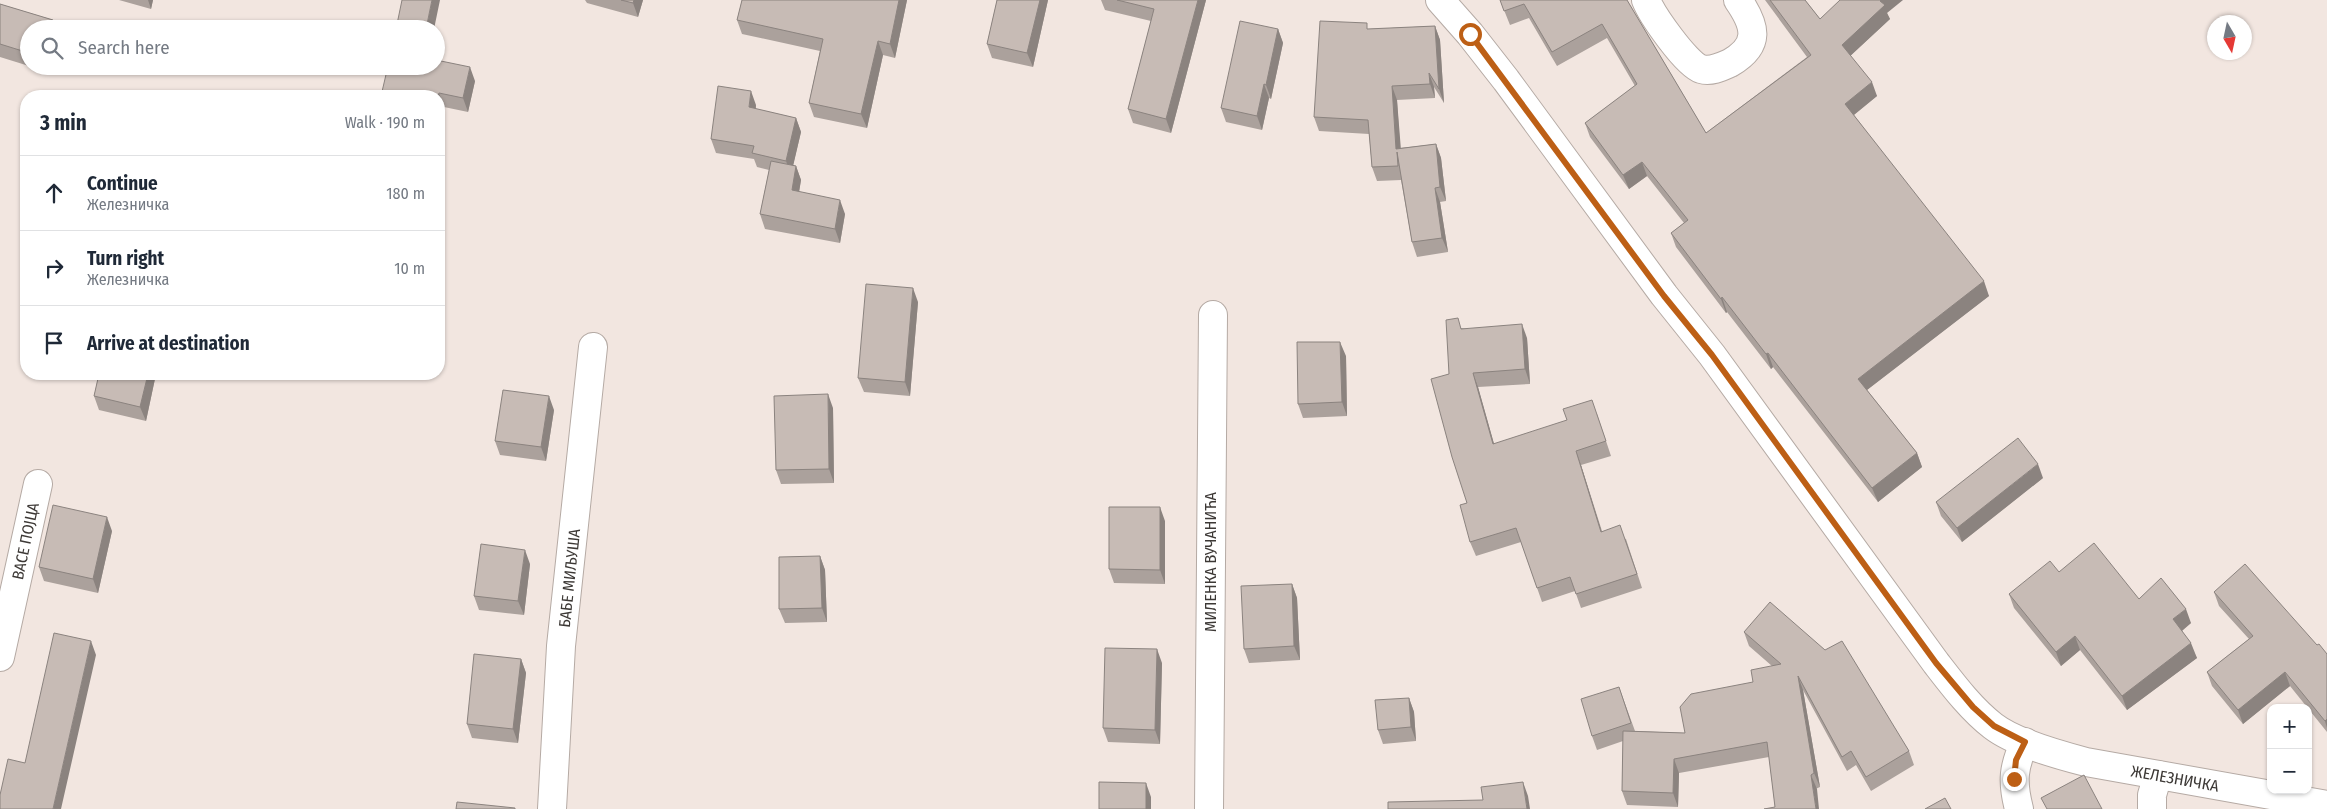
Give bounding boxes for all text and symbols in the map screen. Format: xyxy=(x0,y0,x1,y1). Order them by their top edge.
north arrow xyxy=(2207,15,2252,60)
search box xyxy=(20,20,445,75)
route start xyxy=(1459,23,1482,46)
icon: search xyxy=(38,34,66,62)
text: Search here xyxy=(78,36,170,59)
text: 3 min xyxy=(40,110,87,136)
text: Walk · 190 m xyxy=(345,113,425,132)
text: Continue xyxy=(87,172,158,195)
icon: ahead xyxy=(40,179,68,207)
text: 180 m xyxy=(386,184,425,203)
text: Железничка xyxy=(87,195,169,214)
text: Turn right xyxy=(87,247,164,270)
icon: right xyxy=(40,254,68,282)
text: 10 m xyxy=(394,259,425,278)
text: Железничка xyxy=(87,270,169,289)
icon: arrive xyxy=(40,329,68,357)
text: Arrive at destination xyxy=(87,332,250,355)
street label: МИЛЕНКА ВУЧАНИЋА xyxy=(1201,491,1220,632)
street label: ВАСЕ ПОЈЦА xyxy=(8,500,43,581)
street label: БАБЕ МИЉУША xyxy=(555,527,584,628)
map controls xyxy=(2267,704,2312,794)
button: + xyxy=(2267,704,2312,749)
button: − xyxy=(2267,749,2312,794)
street label: ЖЕЛЕЗНИЧКА xyxy=(2130,761,2221,796)
route end xyxy=(2003,768,2026,791)

